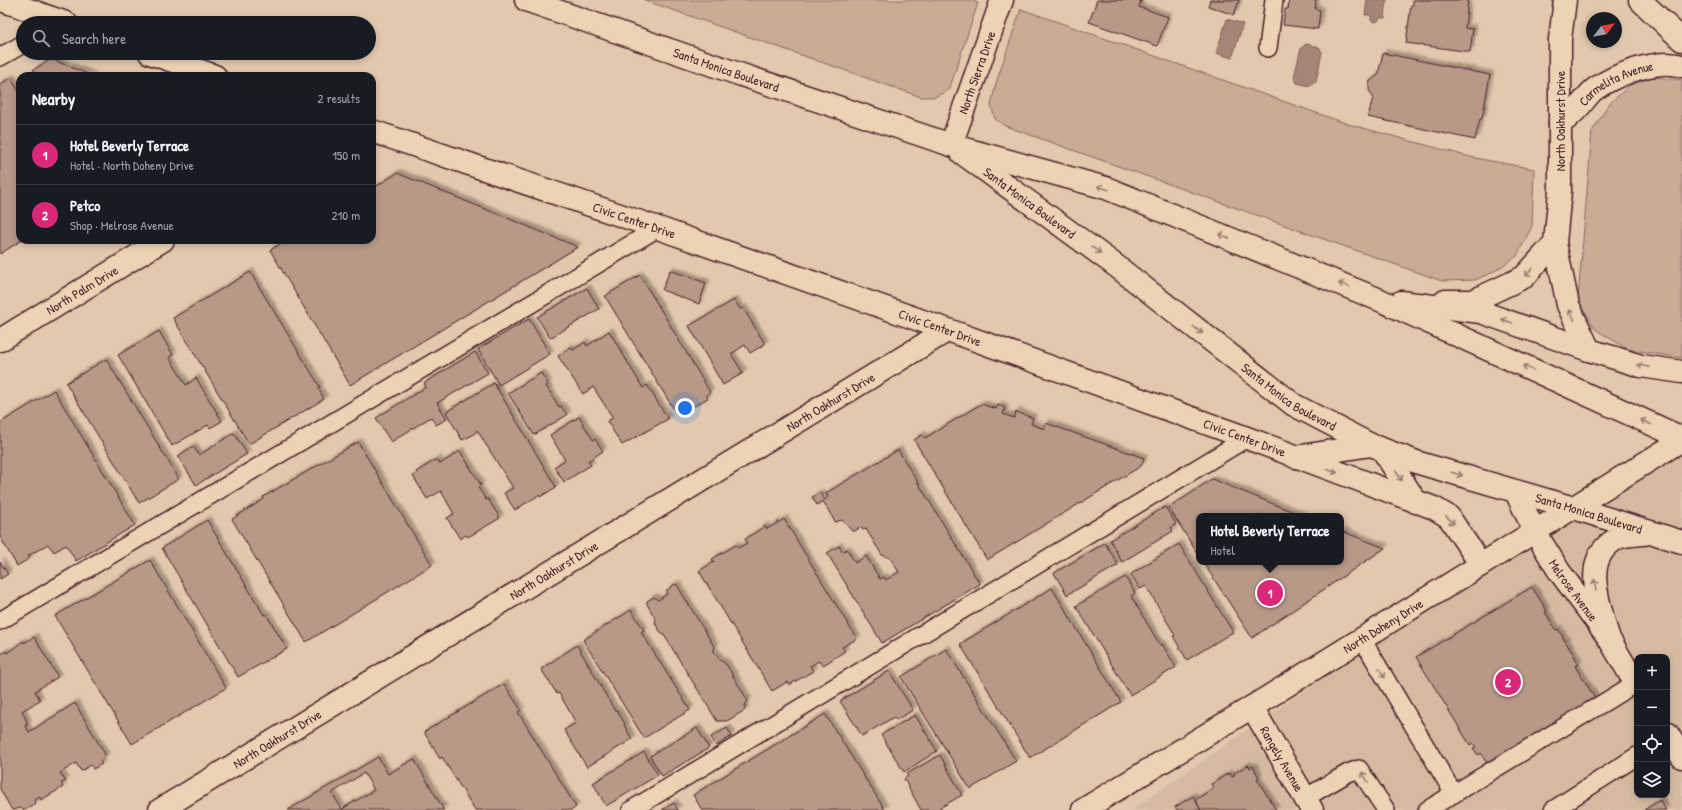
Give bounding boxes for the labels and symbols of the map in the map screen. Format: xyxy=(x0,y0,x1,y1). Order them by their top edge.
north arrow xyxy=(1586,12,1622,48)
street label: North Sierra Drive xyxy=(954,28,999,116)
street label: Santa Monica Boulevard xyxy=(671,43,782,96)
street label: Carmelita Avenue xyxy=(1574,56,1655,110)
street label: North Oakhurst Drive xyxy=(1551,71,1569,171)
street label: Santa Monica Boulevard xyxy=(980,163,1080,243)
one-way arrow xyxy=(1097,184,1110,191)
street label: Civic Center Drive xyxy=(590,198,678,243)
one-way arrow xyxy=(1218,232,1230,240)
one-way arrow xyxy=(1090,246,1101,255)
street label: North Palm Drive xyxy=(42,261,121,319)
one-way arrow xyxy=(1525,267,1534,277)
one-way arrow xyxy=(1339,281,1351,289)
street label: Civic Center Drive xyxy=(896,304,984,350)
one-way arrow xyxy=(1568,309,1575,321)
one-way arrow xyxy=(1500,317,1513,324)
one-way arrow xyxy=(1193,326,1204,334)
street label: Santa Monica Boulevard xyxy=(1238,358,1339,434)
one-way arrow xyxy=(1637,362,1650,370)
one-way arrow xyxy=(1523,364,1535,371)
street label: North Oakhurst Drive xyxy=(783,368,878,435)
your location xyxy=(675,398,695,418)
street label: Civic Center Drive xyxy=(1201,414,1289,461)
one-way arrow xyxy=(1641,418,1653,425)
one-way arrow xyxy=(1325,467,1337,475)
one-way arrow xyxy=(1395,470,1403,481)
one-way arrow xyxy=(1450,471,1463,478)
street label: Santa Monica Boulevard xyxy=(1533,488,1644,538)
one-way arrow xyxy=(1445,515,1455,525)
street label: North Oakhurst Drive xyxy=(506,536,601,604)
street label: Melrose Avenue xyxy=(1545,556,1602,625)
pin: 1 xyxy=(1257,578,1283,608)
one-way arrow xyxy=(1591,579,1599,592)
street label: North Doheny Drive xyxy=(1339,594,1426,657)
one-way arrow xyxy=(1378,667,1386,679)
pin: 2 xyxy=(1495,667,1521,697)
street label: North Oakhurst Drive xyxy=(229,705,325,773)
street label: Rangely Avenue xyxy=(1256,723,1308,795)
one-way arrow xyxy=(1360,771,1368,783)

